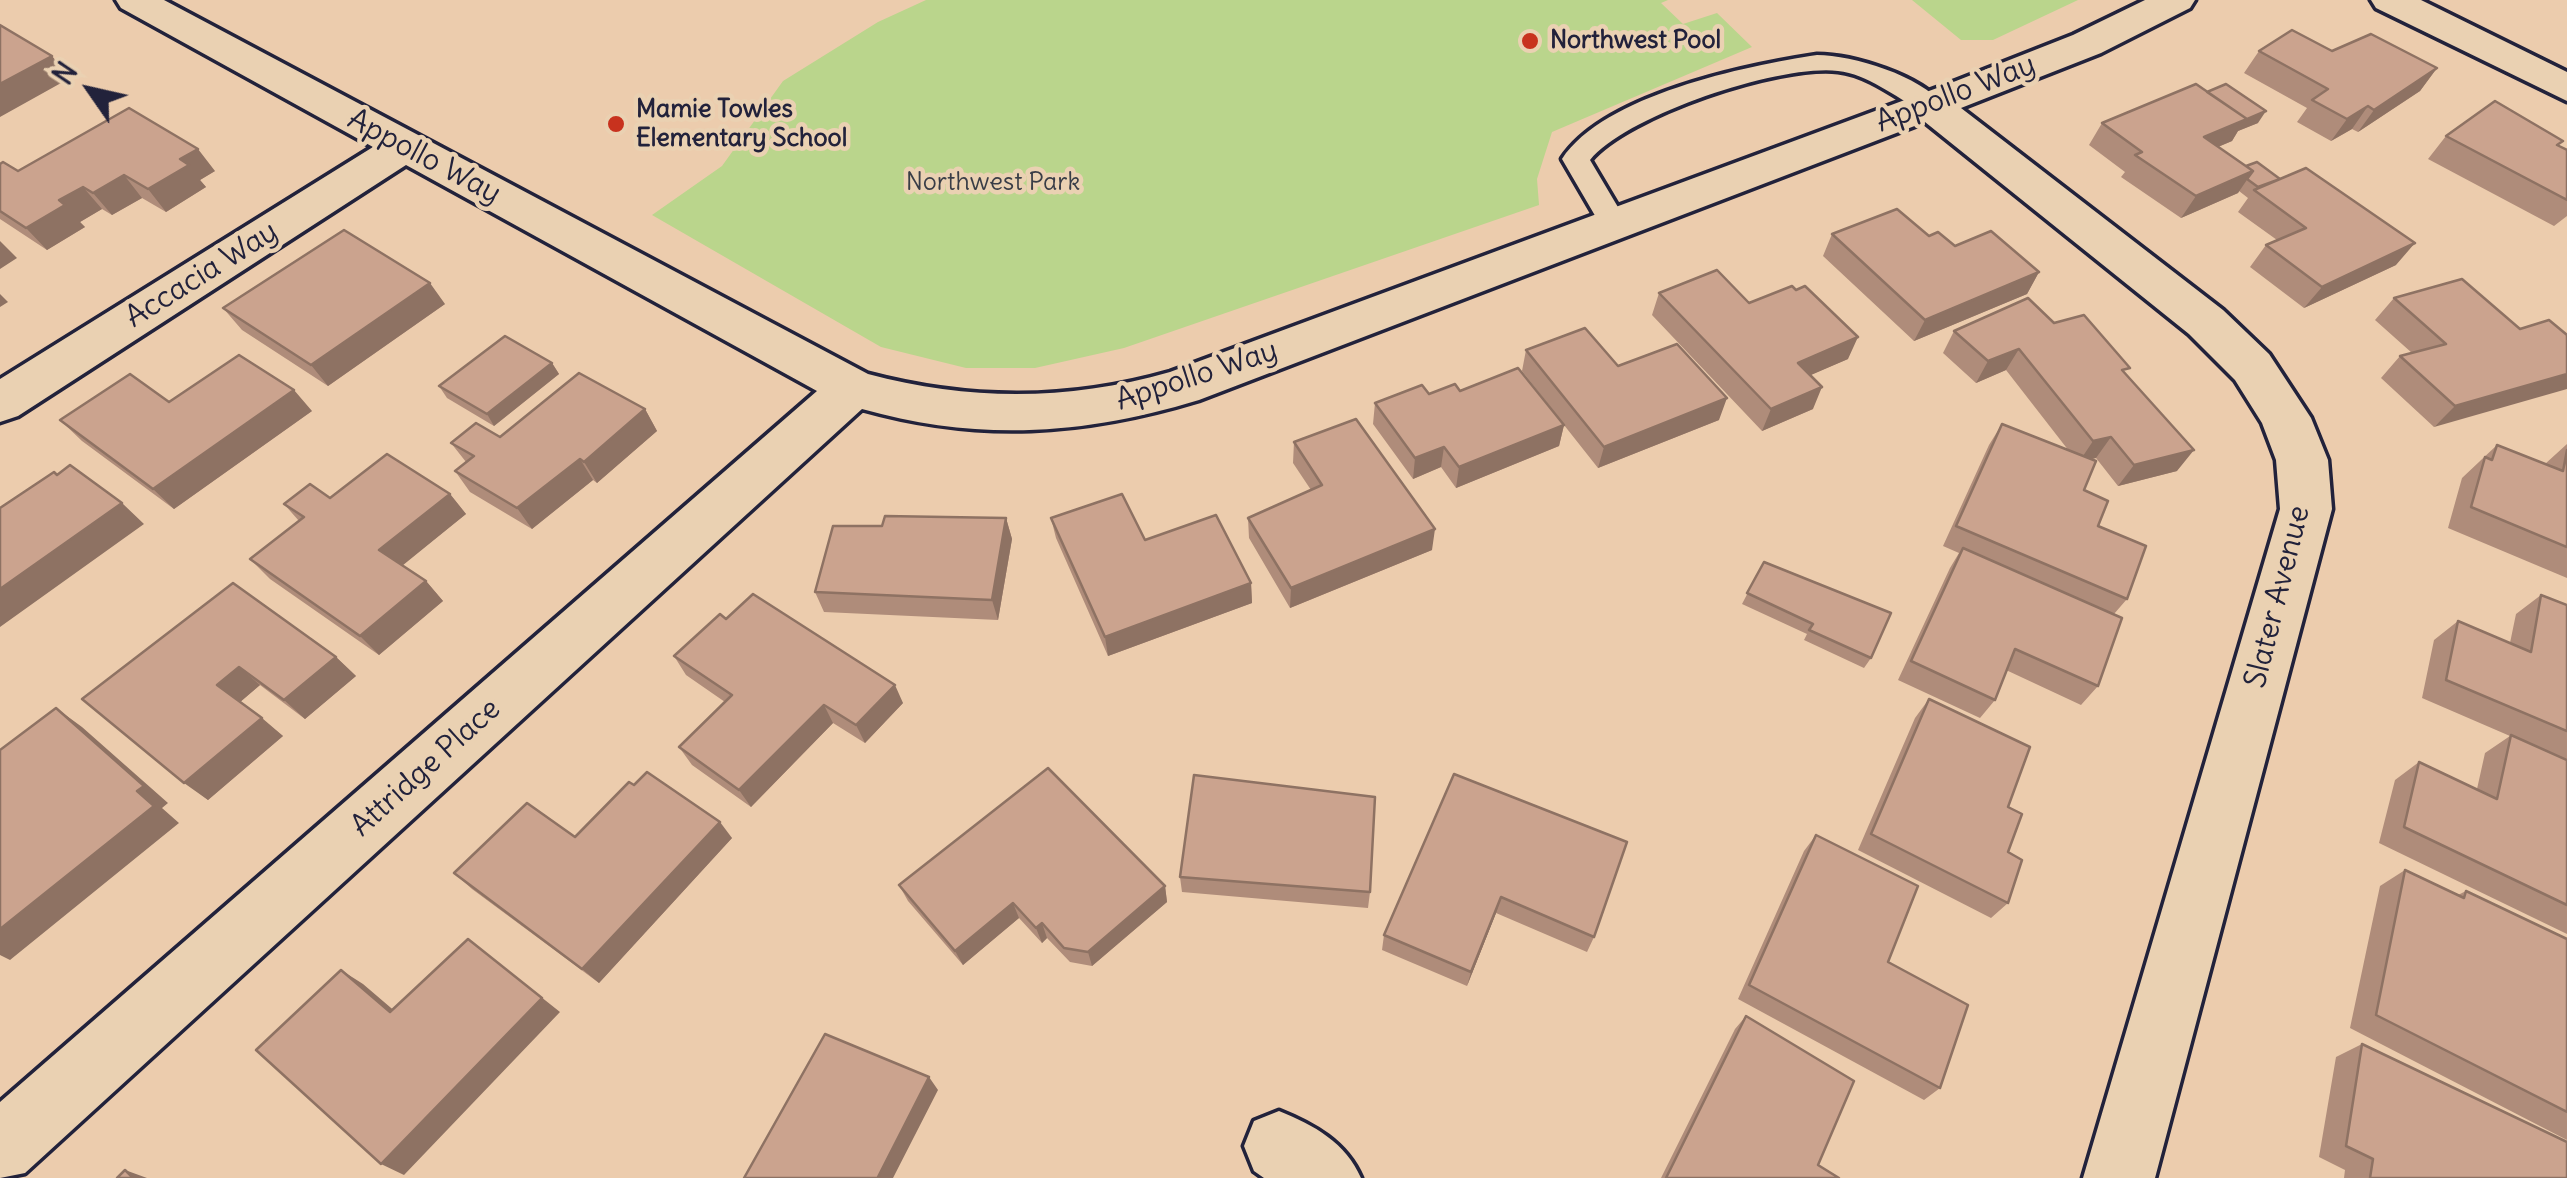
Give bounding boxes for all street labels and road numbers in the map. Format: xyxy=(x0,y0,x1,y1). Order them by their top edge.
street label: Appollo Way xyxy=(1871,47,2041,141)
street label: Appollo Way xyxy=(341,102,507,212)
street label: Accacia Way xyxy=(119,214,285,336)
street label: Appollo Way xyxy=(1112,333,1282,419)
street label: Slater Avenue xyxy=(2238,502,2318,692)
street label: Attridge Place xyxy=(344,692,508,844)

